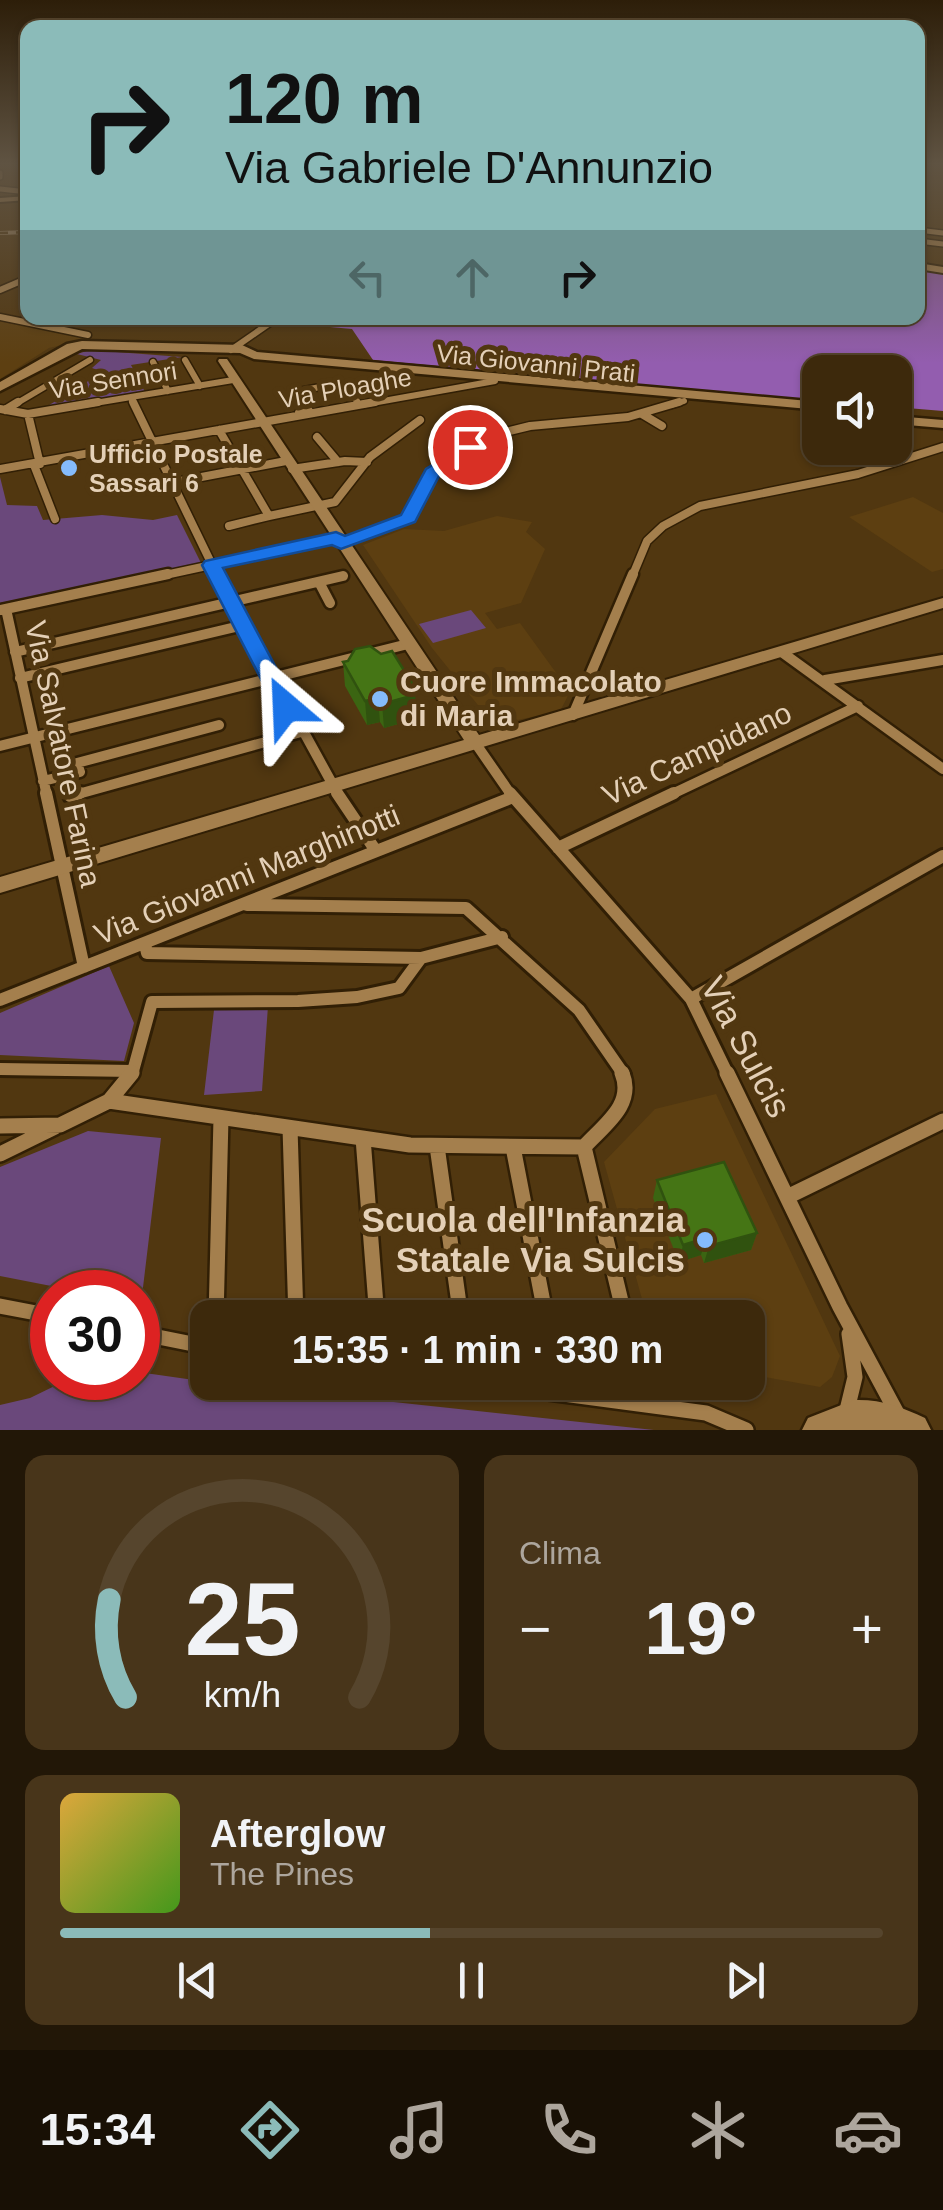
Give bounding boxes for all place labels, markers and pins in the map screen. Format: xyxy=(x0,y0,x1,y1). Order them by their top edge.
pin xyxy=(428,405,513,490)
place label: Ufficio Postale Sassari 6 xyxy=(89,440,263,497)
marker: Ufficio Postale Sassari 6 xyxy=(58,457,80,479)
place label: Cuore Immacolato di Maria xyxy=(400,665,662,732)
marker: Cuore Immacolato di Maria xyxy=(369,688,391,710)
place label: Scuola dell'Infanzia Statale Via Sulcis xyxy=(362,1200,686,1279)
marker: Scuola dell'Infanzia Statale Via Sulcis xyxy=(694,1229,716,1251)

